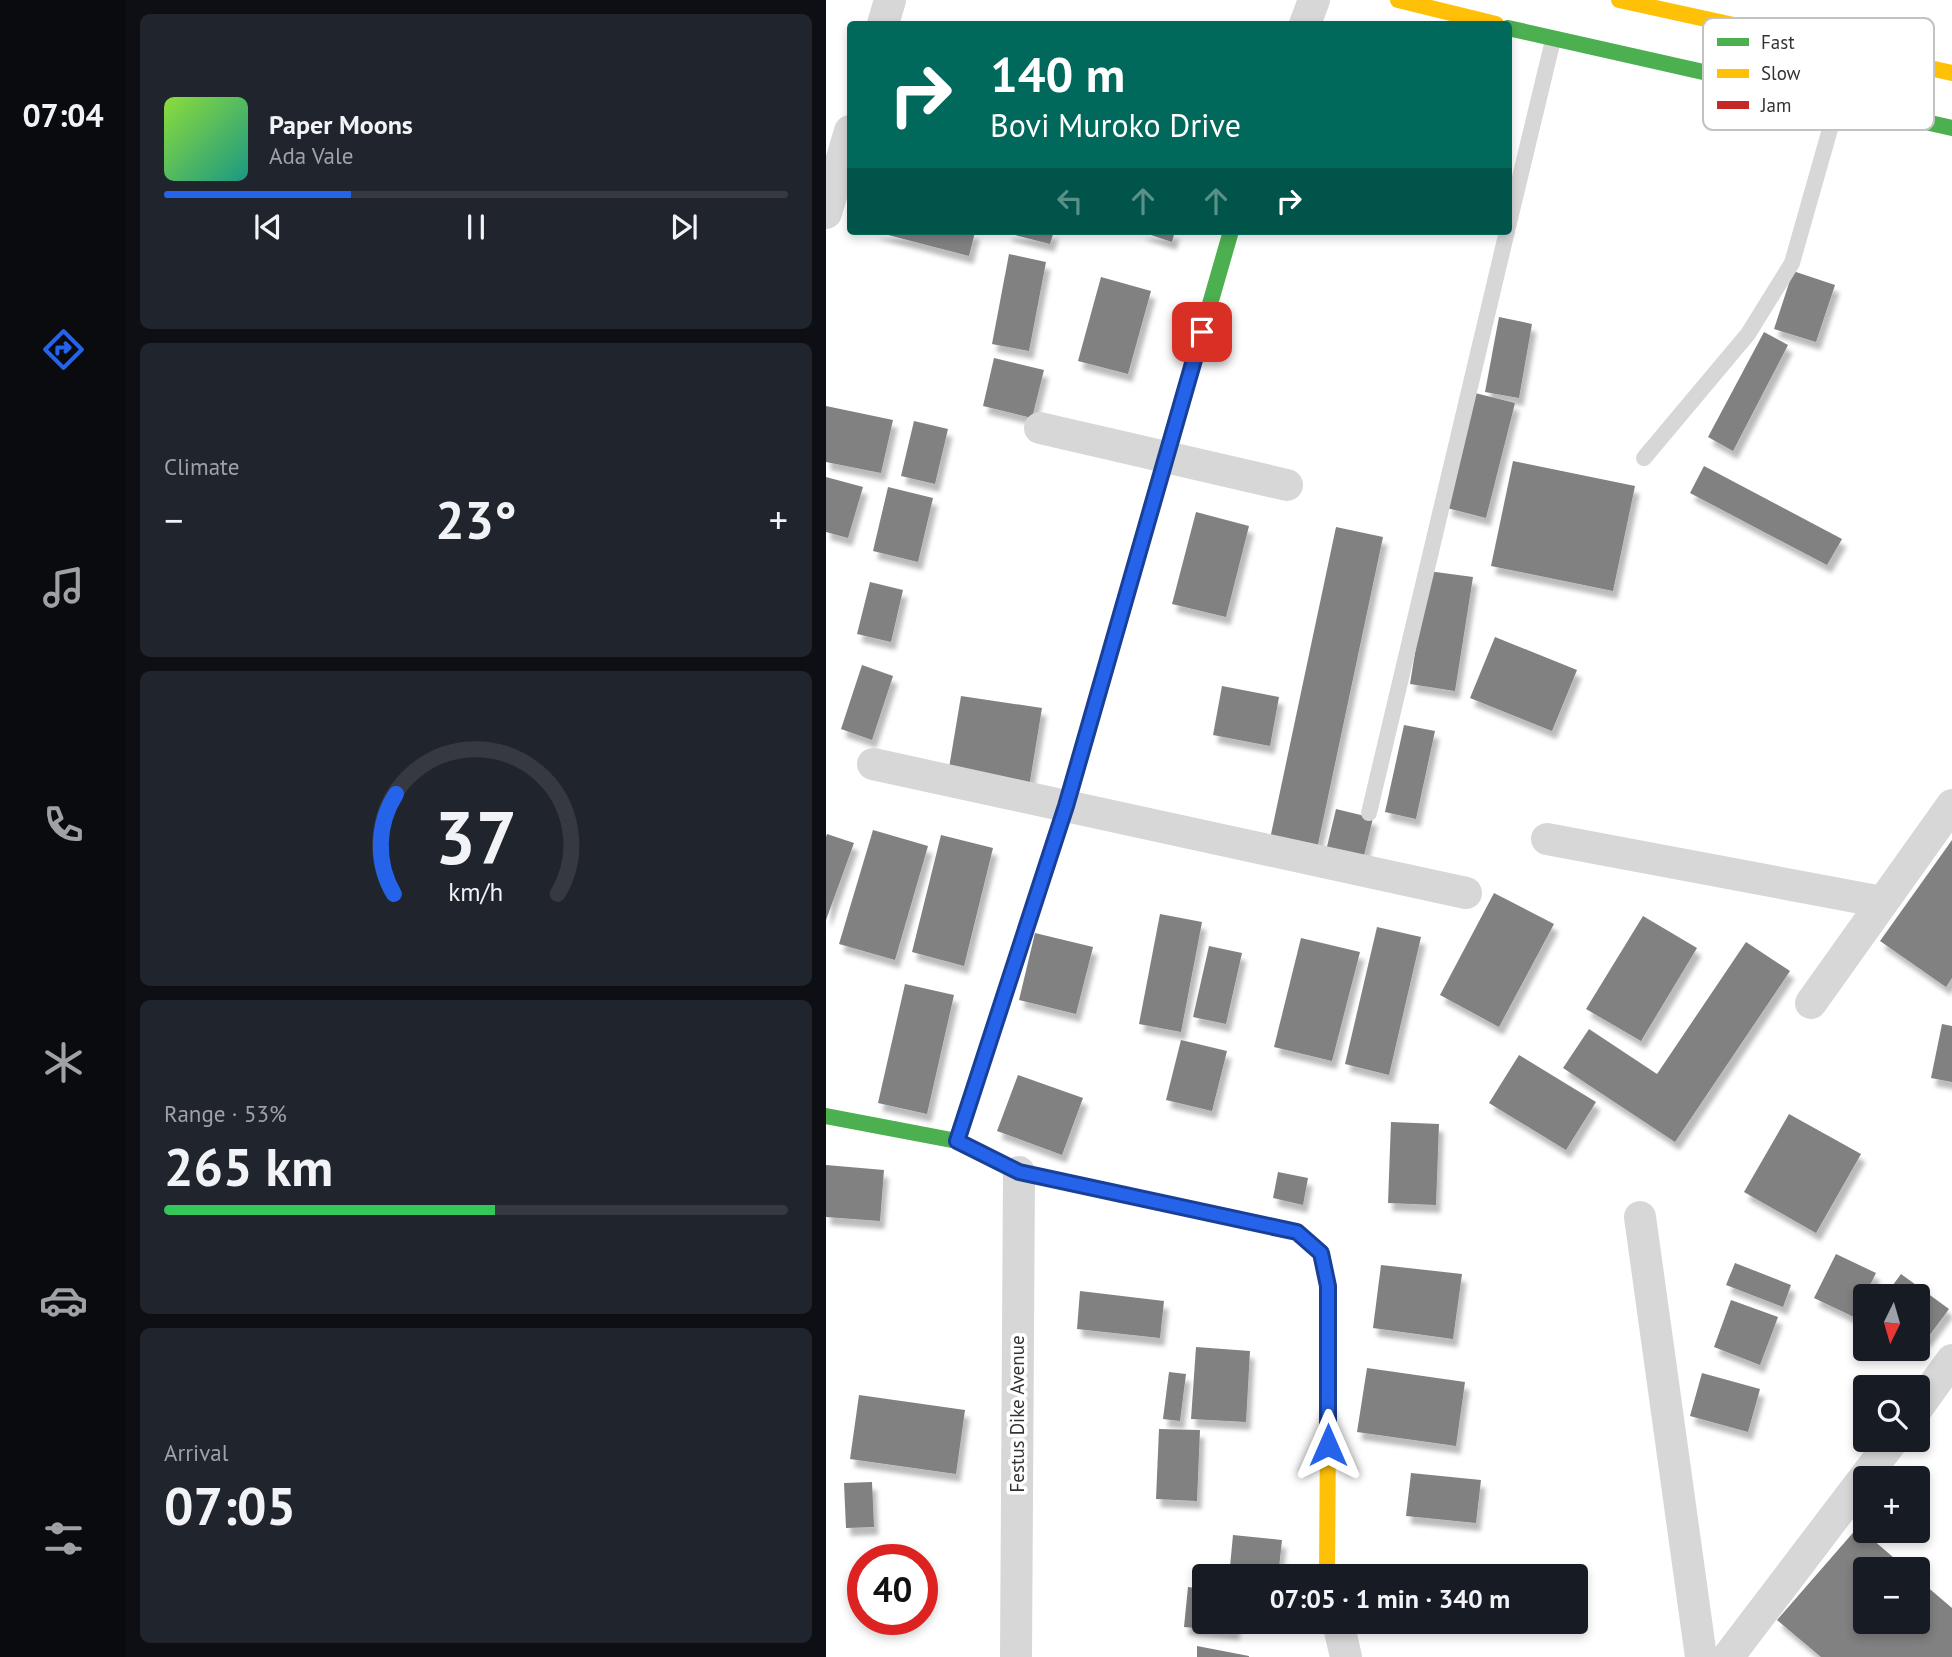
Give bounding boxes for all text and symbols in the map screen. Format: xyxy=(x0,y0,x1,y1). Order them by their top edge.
legend xyxy=(1703,18,1934,130)
text: Fast xyxy=(1761,30,1795,54)
text: 140 m xyxy=(990,42,1125,106)
icon: right xyxy=(875,49,966,140)
text: Slow xyxy=(1761,61,1801,85)
text: Jam xyxy=(1760,93,1791,117)
text: 07:04 xyxy=(22,94,104,136)
text: Bovi Muroko Drive xyxy=(990,104,1241,146)
text: Paper Moons xyxy=(269,108,413,141)
text: Ada Vale xyxy=(269,141,353,170)
icon: left xyxy=(1051,182,1089,220)
icon: ahead xyxy=(1124,182,1162,220)
icon: ahead xyxy=(1197,182,1235,220)
icon: right xyxy=(1270,182,1308,220)
icon: previous xyxy=(249,208,287,246)
icon: pause xyxy=(457,208,495,246)
icon: next xyxy=(665,208,703,246)
pin xyxy=(1172,302,1232,362)
icon: arrive xyxy=(1183,313,1221,351)
icon: directions xyxy=(39,325,88,374)
text: Climate xyxy=(164,452,239,481)
text: 23° xyxy=(435,486,517,553)
text: − xyxy=(164,495,183,544)
text: + xyxy=(769,495,788,544)
icon: music xyxy=(39,563,88,612)
text: 37 xyxy=(435,791,517,885)
icon: phone xyxy=(39,800,88,849)
text: km/h xyxy=(449,876,503,908)
icon: climate xyxy=(39,1038,88,1087)
text: Range · 53% xyxy=(164,1099,287,1128)
text: 265 km xyxy=(164,1133,333,1200)
icon: car xyxy=(39,1276,88,1325)
north arrow xyxy=(1853,1284,1930,1362)
map controls xyxy=(1853,1284,1930,1634)
street label: Festus Dike Avenue xyxy=(1005,1335,1029,1493)
button: search xyxy=(1853,1375,1930,1452)
position arrow xyxy=(1291,1408,1365,1482)
text: Arrival xyxy=(164,1438,228,1467)
button: + xyxy=(1853,1466,1930,1543)
text: 07:05 xyxy=(164,1472,296,1539)
icon: filters xyxy=(39,1514,88,1563)
speed limit sign: 40 xyxy=(847,1544,938,1635)
button: − xyxy=(1853,1557,1930,1634)
text: 07:05 · 1 min · 340 m xyxy=(1270,1582,1510,1615)

